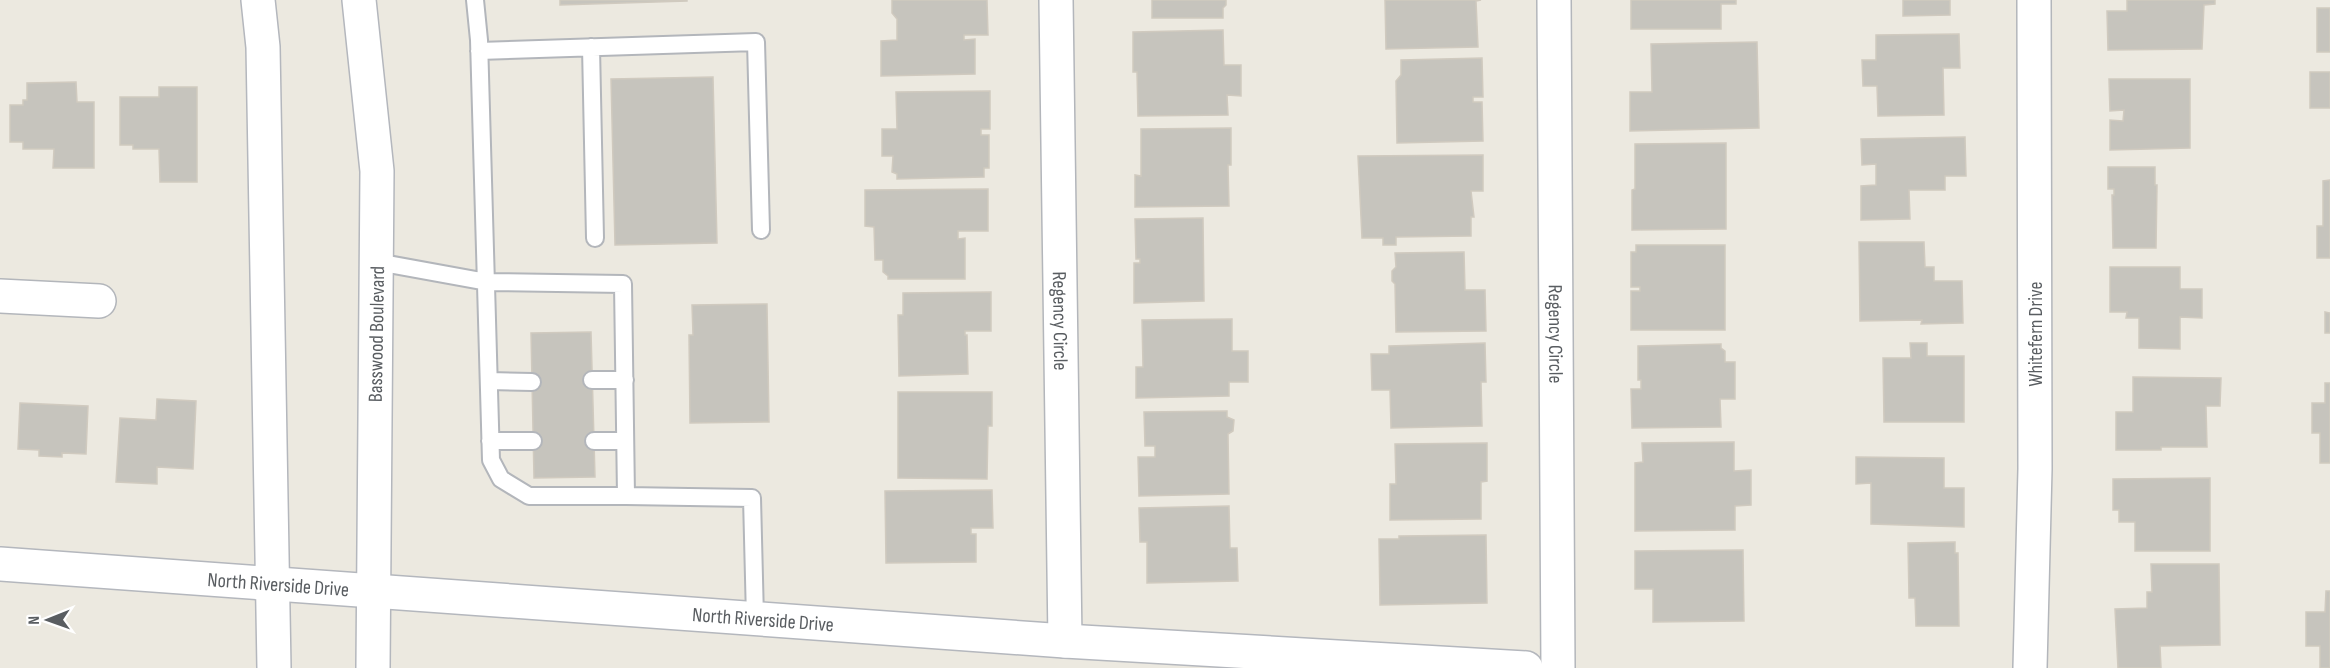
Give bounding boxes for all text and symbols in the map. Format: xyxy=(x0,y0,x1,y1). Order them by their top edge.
street label: Basswood Boulevard xyxy=(364,266,390,402)
street label: Regency Circle xyxy=(1047,271,1072,371)
street label: Whitefern Drive xyxy=(2024,281,2048,387)
street label: Regency Circle xyxy=(1543,284,1567,384)
street label: North Riverside Drive xyxy=(207,568,350,602)
north arrow xyxy=(18,590,78,650)
street label: North Riverside Drive xyxy=(691,603,835,637)
text: N xyxy=(25,616,44,625)

